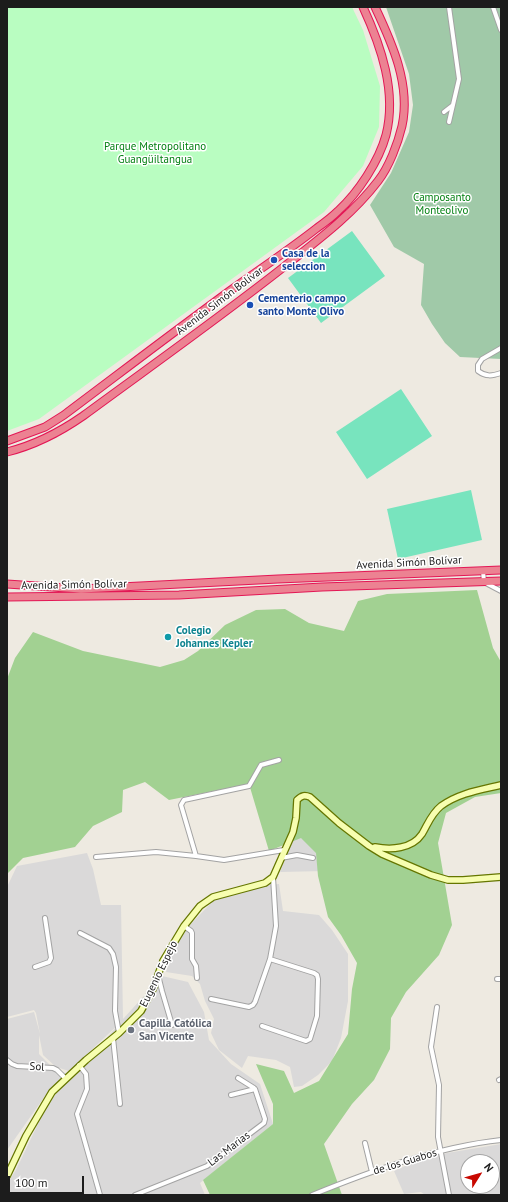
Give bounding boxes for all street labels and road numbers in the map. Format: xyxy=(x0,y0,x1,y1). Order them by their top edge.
street label: Avenida Simón Bolívar xyxy=(174,264,266,338)
street label: Avenida Simón Bolívar xyxy=(356,554,462,572)
street label: Avenida Simón Bolívar xyxy=(21,577,127,593)
street label: Eugenio Espejo xyxy=(137,939,181,1009)
street label: Sol xyxy=(29,1060,45,1074)
street label: Las Marias xyxy=(205,1129,253,1169)
street label: de los Guabos xyxy=(372,1146,438,1178)

